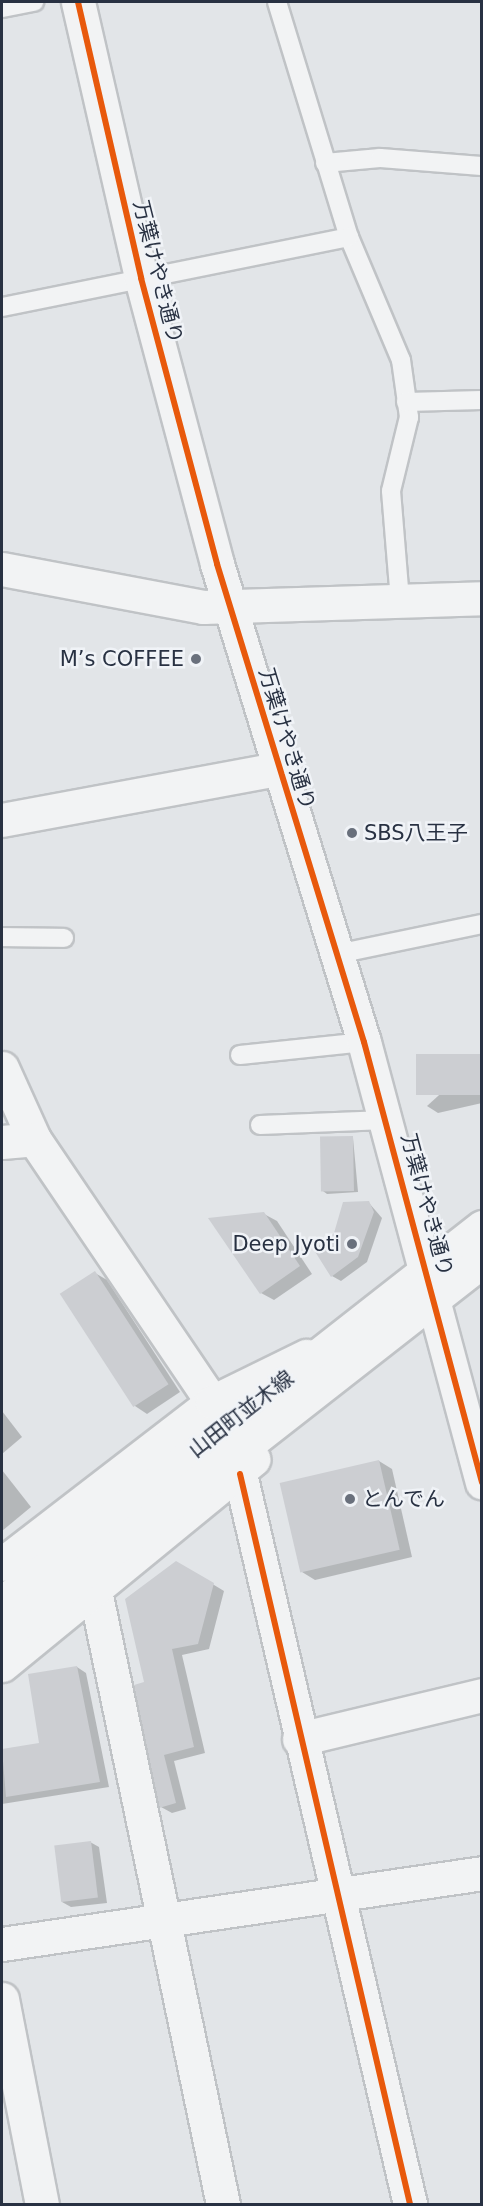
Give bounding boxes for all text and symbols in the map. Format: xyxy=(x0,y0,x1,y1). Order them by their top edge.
street label: 万葉けやき通り xyxy=(128,198,188,346)
place label: M’s COFFEE xyxy=(60,646,184,672)
marker: M’s COFFEE xyxy=(189,652,203,666)
street label: 万葉けやき通り xyxy=(253,665,321,813)
place label: SBS八王子 xyxy=(364,820,468,846)
marker: SBS八王子 xyxy=(345,826,359,840)
street label: 万葉けやき通り xyxy=(396,1131,458,1279)
place label: Deep Jyoti xyxy=(232,1231,340,1257)
marker: Deep Jyoti xyxy=(345,1237,359,1251)
street label: 山田町並木線 xyxy=(184,1365,298,1463)
place label: とんでん xyxy=(362,1486,446,1512)
marker: とんでん xyxy=(343,1492,357,1506)

